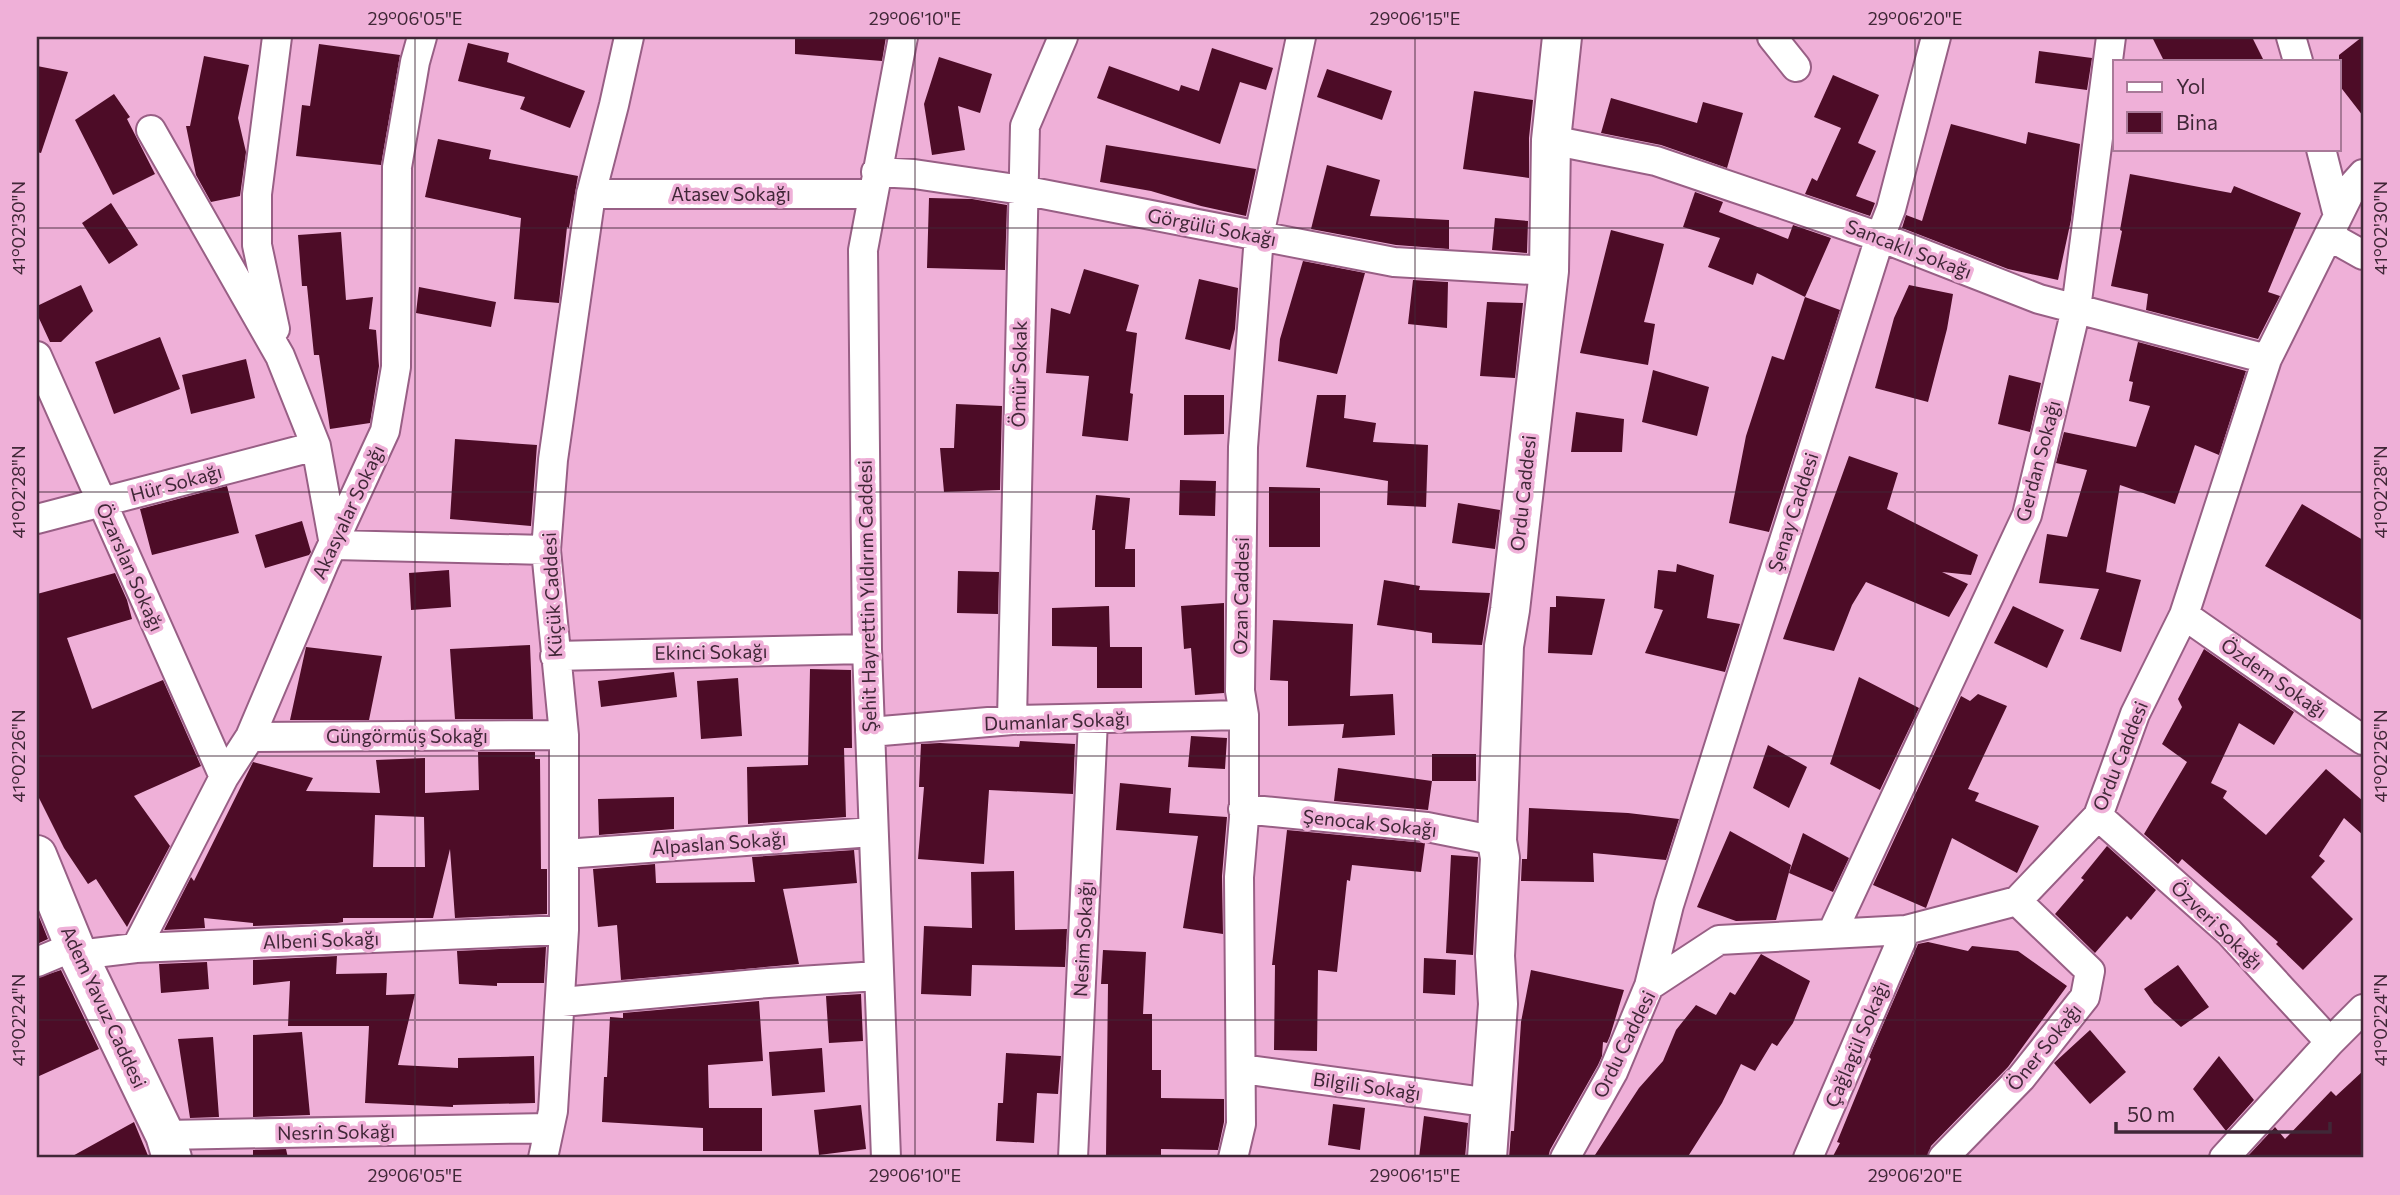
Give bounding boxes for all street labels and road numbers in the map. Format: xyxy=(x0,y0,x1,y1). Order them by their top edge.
street label: Atasev Sokağı xyxy=(671,182,791,205)
street label: Görgülü Sokağı xyxy=(1146,203,1278,250)
street label: Sancaklı Sokağı xyxy=(1843,214,1975,283)
street label: Ömür Sokak xyxy=(1006,320,1031,428)
street label: Gerdan Sokağı xyxy=(2010,398,2065,524)
street label: Ordu Caddesi xyxy=(1505,434,1540,552)
street label: Akasyalar Sokağı xyxy=(306,441,389,582)
street label: Şenay Caddesi xyxy=(1762,449,1823,574)
street label: Hür Sokağı xyxy=(127,459,224,506)
street label: Şehit Hayrettin Yıldırım Caddesi xyxy=(853,460,880,732)
street label: Özarslan Sokağı xyxy=(92,499,169,635)
street label: Küçük Caddesi xyxy=(537,532,566,658)
street label: Ozan Caddesi xyxy=(1228,537,1253,655)
street label: Özdem Sokağı xyxy=(2217,633,2332,723)
street label: Ekinci Sokağı xyxy=(654,639,768,664)
street label: Ordu Caddesi xyxy=(2087,698,2152,814)
street label: Dumanlar Sokağı xyxy=(984,706,1130,735)
street label: Güngörmüş Sokağı xyxy=(326,724,488,747)
street label: Şenocak Sokağı xyxy=(1302,804,1438,841)
street label: Alpaslan Sokağı xyxy=(651,826,787,859)
street label: Özveri Sokağı xyxy=(2167,875,2268,974)
street label: Nesim Sokağı xyxy=(1068,880,1097,998)
street label: Adem Yavuz Caddesi xyxy=(57,922,152,1091)
street label: Albeni Sokağı xyxy=(262,926,380,953)
street label: Çağlagül Sokağı xyxy=(1820,977,1894,1111)
street label: Ordu Caddesi xyxy=(1588,986,1659,1101)
street label: Öner Sokağı xyxy=(2001,998,2086,1095)
street label: Bilgili Sokağı xyxy=(1312,1067,1422,1104)
street label: Nesrin Sokağı xyxy=(277,1119,395,1144)

